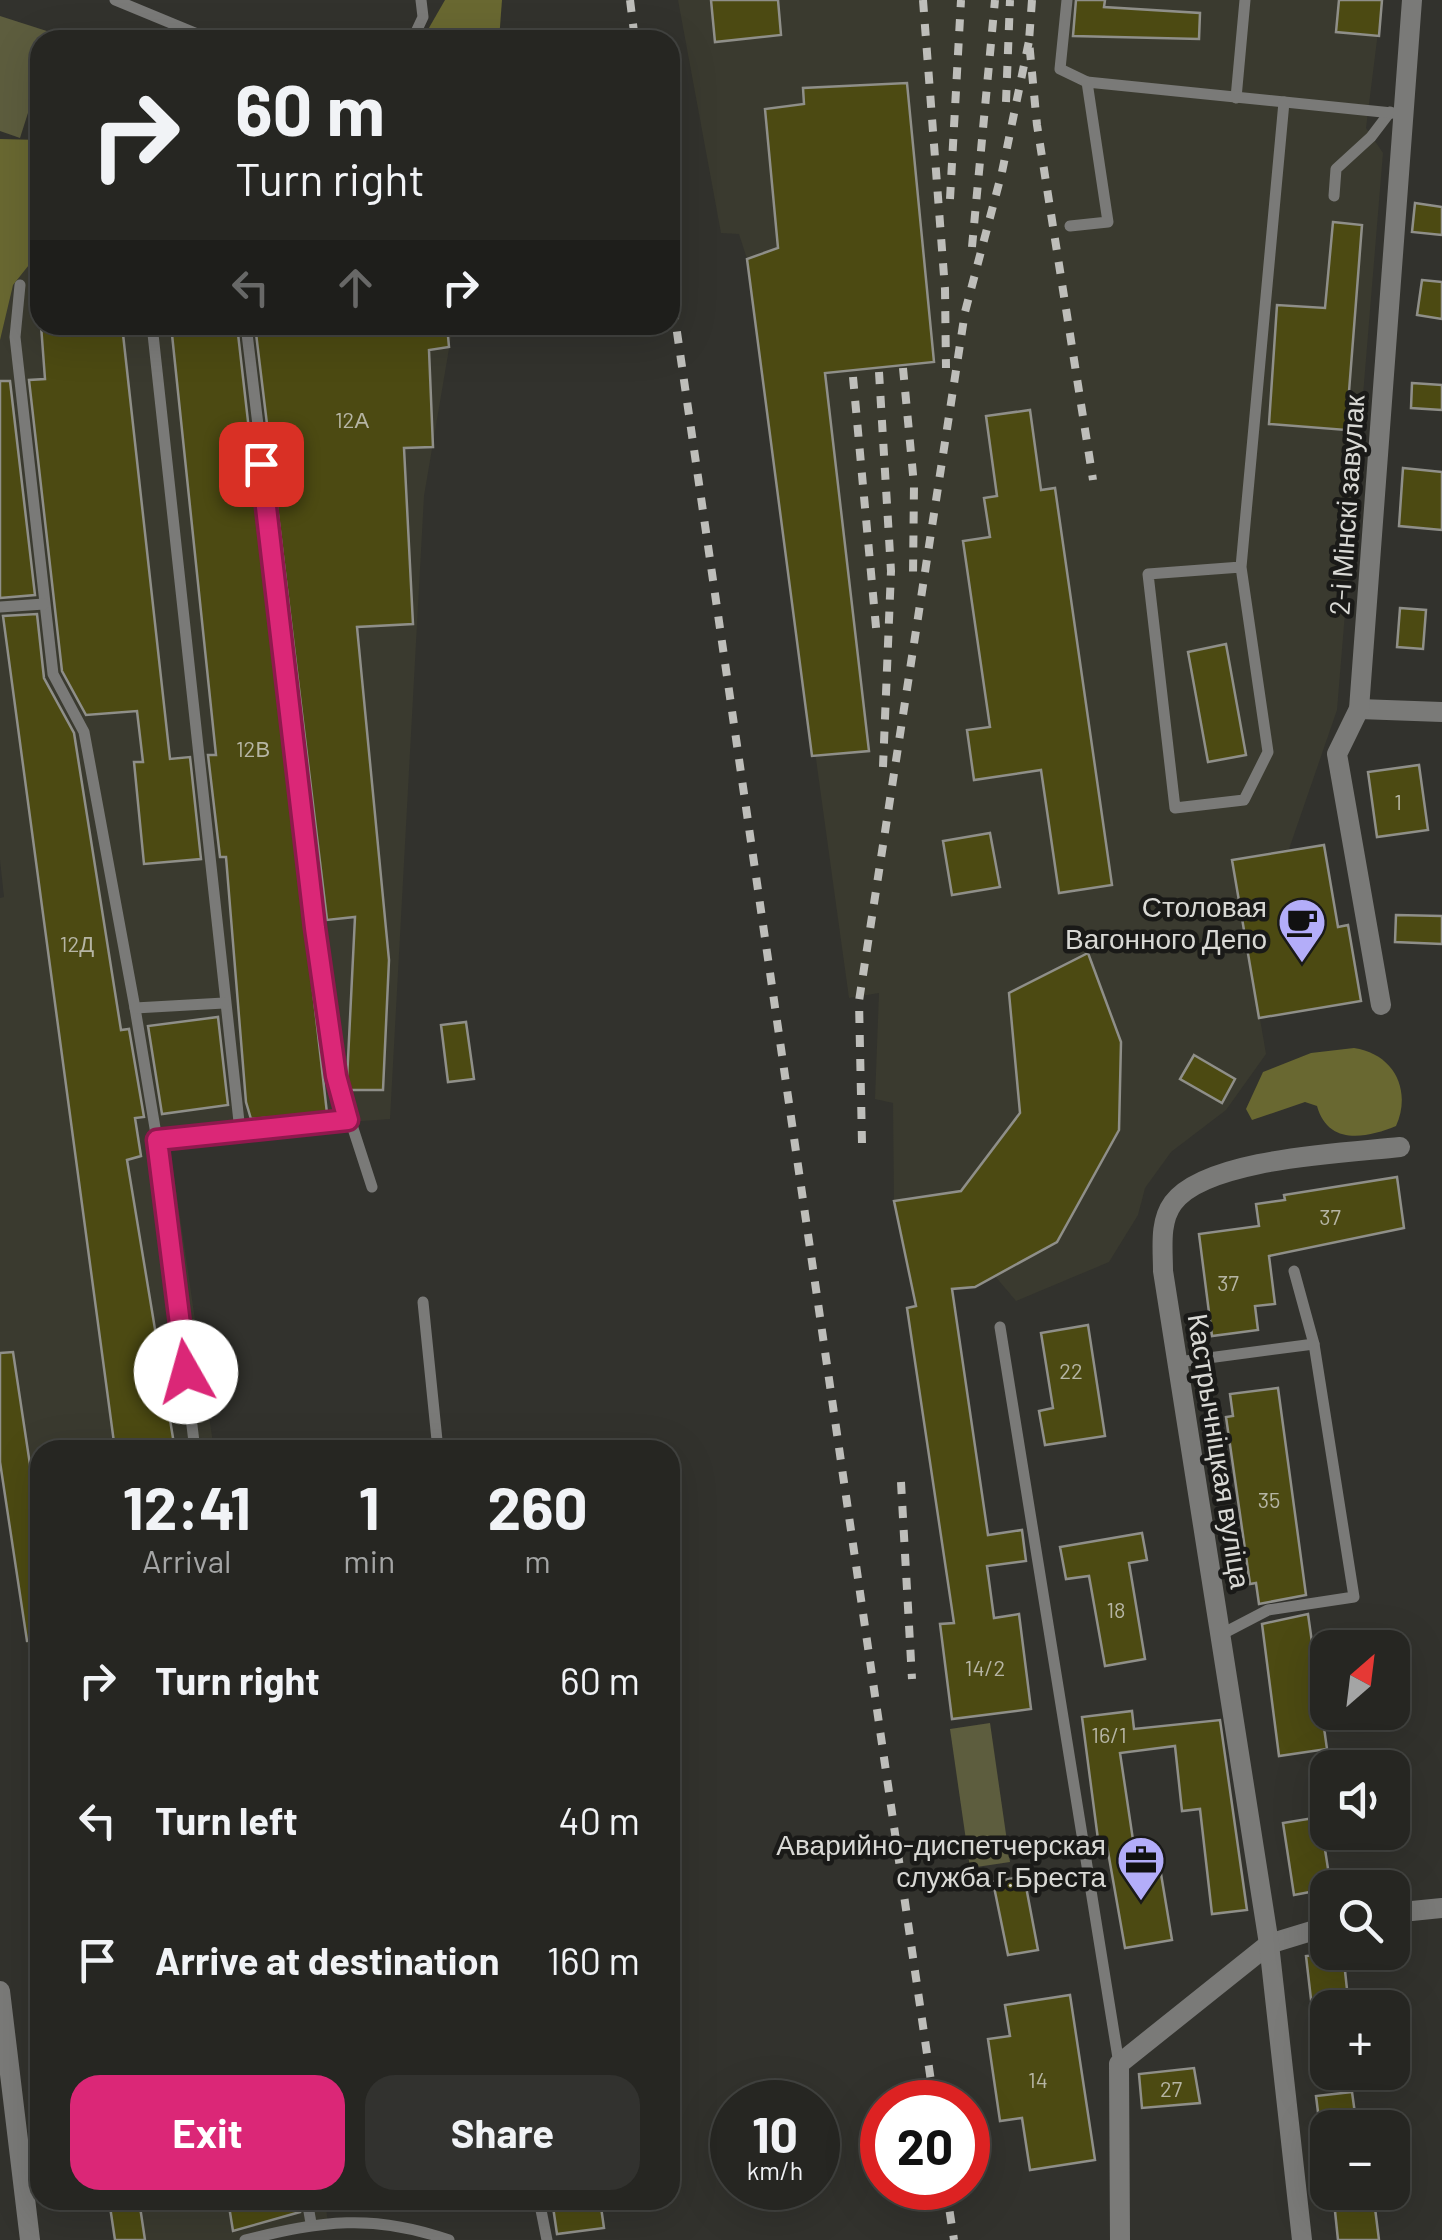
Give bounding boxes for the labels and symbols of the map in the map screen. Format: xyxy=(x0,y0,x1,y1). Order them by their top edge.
street label: 2-і Мінскі завулак xyxy=(1321,393,1371,616)
house number: 12А xyxy=(335,406,369,432)
pin xyxy=(219,422,304,507)
house number: 12В xyxy=(236,735,270,761)
house number: 1 xyxy=(1394,788,1402,814)
place label: Столовая Вагонного Депо xyxy=(1065,889,1267,955)
cafe icon: Столовая Вагонного Депо xyxy=(1276,896,1328,964)
house number: 12Д xyxy=(60,930,94,957)
house number: 37 xyxy=(1319,1203,1341,1229)
house number: 37 xyxy=(1217,1269,1239,1295)
street label: Кастрычніцкая вуліца xyxy=(1181,1311,1259,1591)
position arrow xyxy=(134,1320,238,1424)
house number: 22 xyxy=(1059,1357,1083,1383)
house number: 35 xyxy=(1258,1486,1280,1512)
house number: 18 xyxy=(1106,1596,1126,1622)
north arrow xyxy=(1310,1630,1410,1730)
house number: 14/2 xyxy=(965,1654,1005,1680)
house number: 16/1 xyxy=(1091,1721,1127,1747)
place label: Аварийно-диспетчерская служба г.Бреста xyxy=(776,1827,1106,1893)
office icon: Аварийно-диспетчерская служба г.Бреста xyxy=(1115,1834,1167,1902)
house number: 14 xyxy=(1028,2066,1048,2092)
house number: 27 xyxy=(1160,2075,1182,2101)
speed limit sign: 20 xyxy=(860,2080,990,2210)

